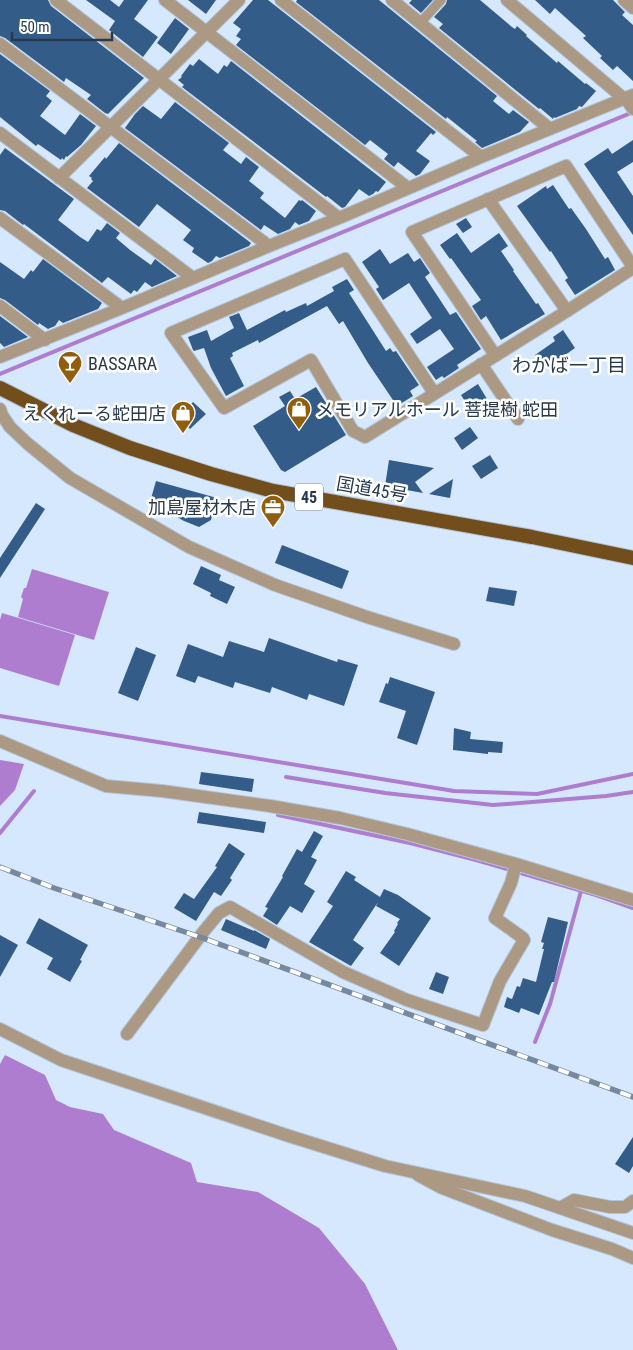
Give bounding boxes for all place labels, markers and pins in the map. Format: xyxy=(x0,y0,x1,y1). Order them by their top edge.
bar icon: BASSARA xyxy=(57,350,83,384)
place label: BASSARA xyxy=(88,353,158,374)
shop icon: メモリアルホール 菩提樹 蛇田 xyxy=(286,396,312,430)
place label: メモリアルホール 菩提樹 蛇田 xyxy=(316,399,558,420)
shop icon: えくれーる蛇田店 xyxy=(170,400,196,434)
place label: えくれーる蛇田店 xyxy=(23,403,166,424)
office icon: 加島屋材木店 xyxy=(260,494,286,528)
place label: 加島屋材木店 xyxy=(148,497,256,518)

